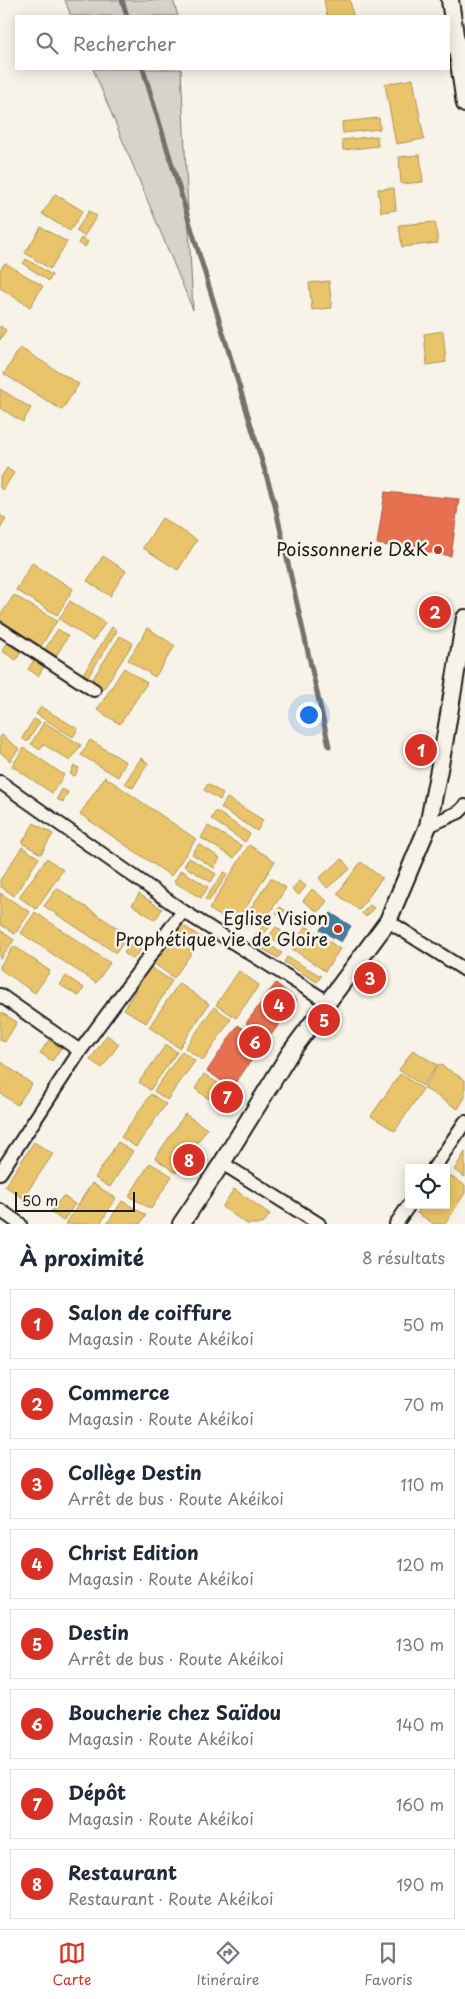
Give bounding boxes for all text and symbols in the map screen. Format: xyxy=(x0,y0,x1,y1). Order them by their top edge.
search box xyxy=(15,15,450,70)
icon: search xyxy=(33,29,61,57)
text: Rechercher xyxy=(73,29,176,57)
place label: Poissonnerie D&K xyxy=(276,535,428,562)
marker: Poissonnerie D&K xyxy=(432,544,444,556)
pin: 2 xyxy=(419,593,451,631)
your location xyxy=(296,702,322,728)
pin: 1 xyxy=(405,731,437,769)
place label: Eglise Vision Prophétique vie de Gloire xyxy=(115,904,328,952)
marker: Eglise Vision Prophétique vie de Gloire xyxy=(332,923,344,935)
pin: 3 xyxy=(354,959,386,997)
pin: 4 xyxy=(263,986,295,1024)
pin: 5 xyxy=(308,1001,340,1039)
pin: 6 xyxy=(239,1023,271,1061)
pin: 7 xyxy=(211,1078,243,1116)
pin: 8 xyxy=(173,1141,205,1179)
map controls xyxy=(405,1164,450,1209)
button: locate xyxy=(405,1164,450,1209)
scale bar xyxy=(15,1189,135,1212)
text: 50 m xyxy=(22,1190,58,1211)
text: À proximité xyxy=(20,1241,144,1273)
text: 8 résultats xyxy=(362,1245,445,1269)
text: Salon de coiffure xyxy=(68,1298,232,1326)
text: 1 xyxy=(33,1312,41,1336)
text: 50 m xyxy=(403,1312,444,1336)
text: Magasin · Route Akéikoi xyxy=(68,1326,254,1350)
text: Commerce xyxy=(68,1378,170,1406)
text: 2 xyxy=(31,1392,43,1416)
text: 70 m xyxy=(404,1392,444,1416)
text: Magasin · Route Akéikoi xyxy=(68,1406,254,1430)
text: Collège Destin xyxy=(68,1458,202,1486)
text: 3 xyxy=(32,1472,42,1496)
text: 110 m xyxy=(401,1472,444,1496)
text: Arrêt de bus · Route Akéikoi xyxy=(68,1486,284,1510)
text: Christ Edition xyxy=(68,1538,199,1566)
text: 4 xyxy=(32,1552,42,1576)
text: 120 m xyxy=(397,1552,444,1576)
text: Magasin · Route Akéikoi xyxy=(68,1566,254,1590)
text: Destin xyxy=(68,1618,129,1646)
text: 5 xyxy=(32,1632,42,1656)
text: 130 m xyxy=(396,1632,444,1656)
text: Arrêt de bus · Route Akéikoi xyxy=(68,1646,284,1670)
text: Boucherie chez Saïdou xyxy=(68,1698,281,1726)
text: 6 xyxy=(31,1712,43,1736)
text: 140 m xyxy=(396,1712,444,1736)
text: Magasin · Route Akéikoi xyxy=(68,1726,254,1750)
text: Dépôt xyxy=(68,1778,126,1806)
text: 7 xyxy=(32,1792,42,1816)
text: 160 m xyxy=(396,1792,444,1816)
text: Magasin · Route Akéikoi xyxy=(68,1806,254,1830)
text: Restaurant xyxy=(68,1858,177,1886)
text: 8 xyxy=(32,1872,42,1896)
text: 190 m xyxy=(396,1872,444,1896)
text: Restaurant · Route Akéikoi xyxy=(68,1886,274,1910)
tab: Carte xyxy=(53,1939,91,1990)
tab: Itinéraire xyxy=(196,1939,259,1990)
tab: Favoris xyxy=(364,1939,412,1990)

